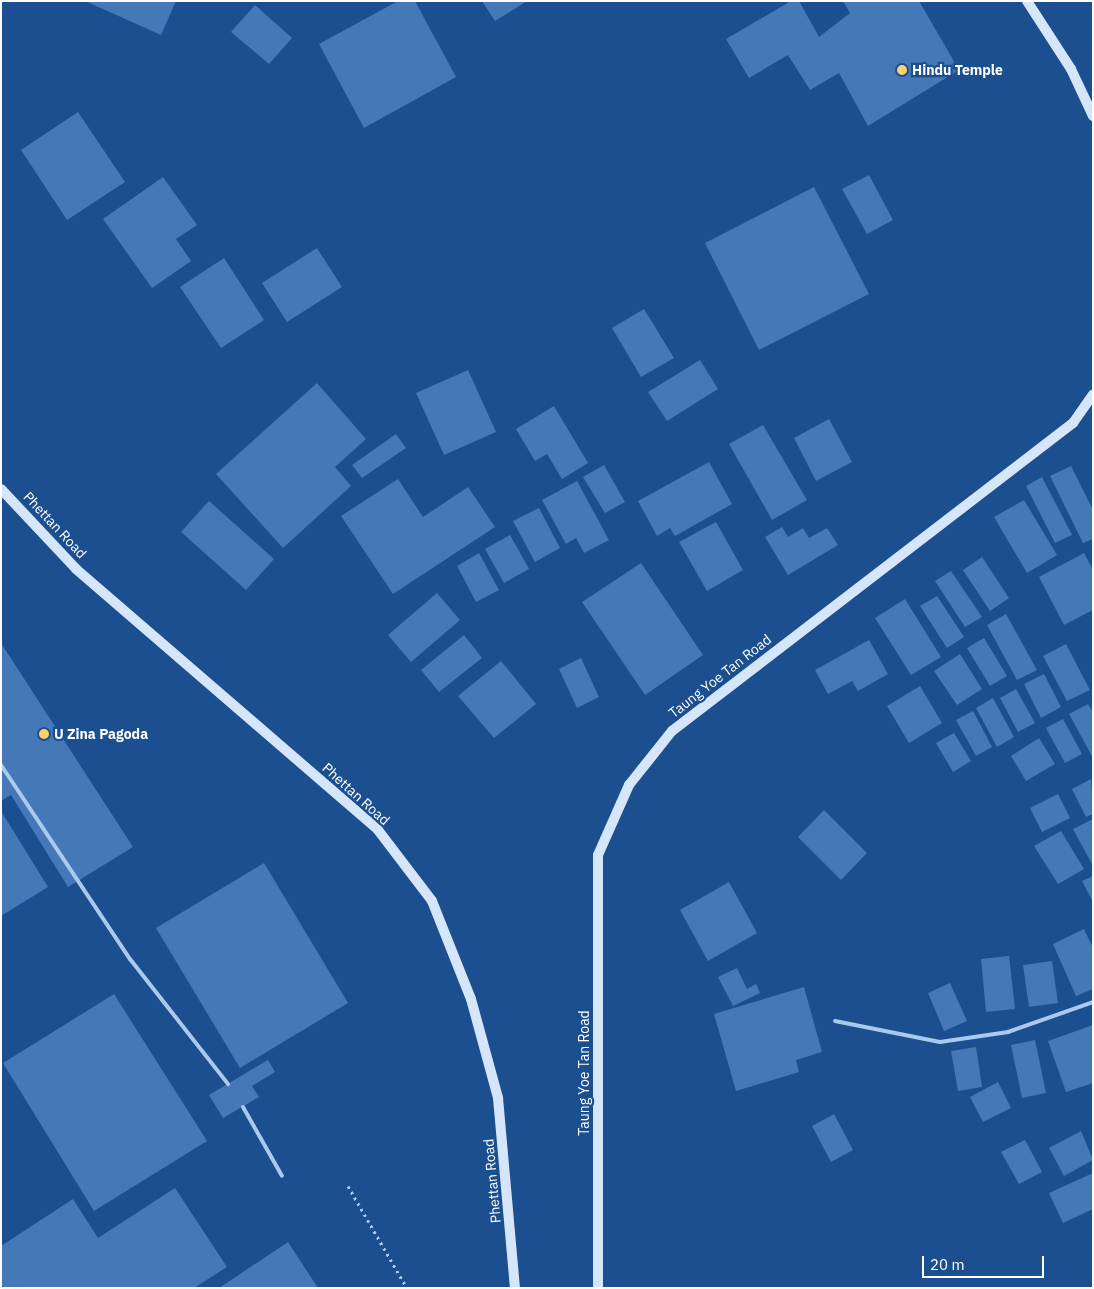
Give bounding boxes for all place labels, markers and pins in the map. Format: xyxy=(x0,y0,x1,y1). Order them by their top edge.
place label: Hindu Temple xyxy=(912,62,1003,78)
marker: Hindu Temple xyxy=(896,64,908,76)
place label: U Zina Pagoda xyxy=(54,726,148,742)
marker: U Zina Pagoda xyxy=(38,728,50,740)

